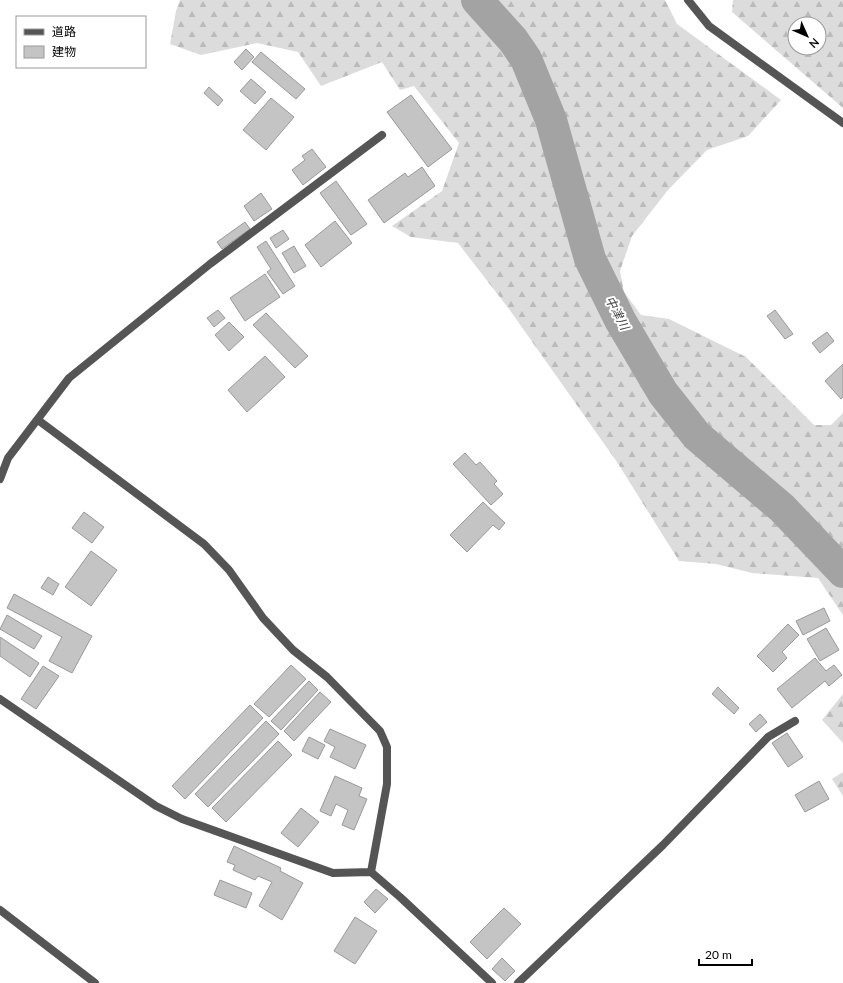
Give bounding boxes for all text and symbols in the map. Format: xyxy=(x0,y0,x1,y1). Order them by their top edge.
legend xyxy=(16,16,146,68)
north arrow xyxy=(787,16,827,56)
text: 道路 xyxy=(52,24,76,39)
text: N xyxy=(807,36,822,51)
text: 建物 xyxy=(52,44,76,59)
water label: 中津川 xyxy=(602,293,633,334)
scale bar xyxy=(699,941,752,967)
text: 20 m xyxy=(705,947,732,962)

